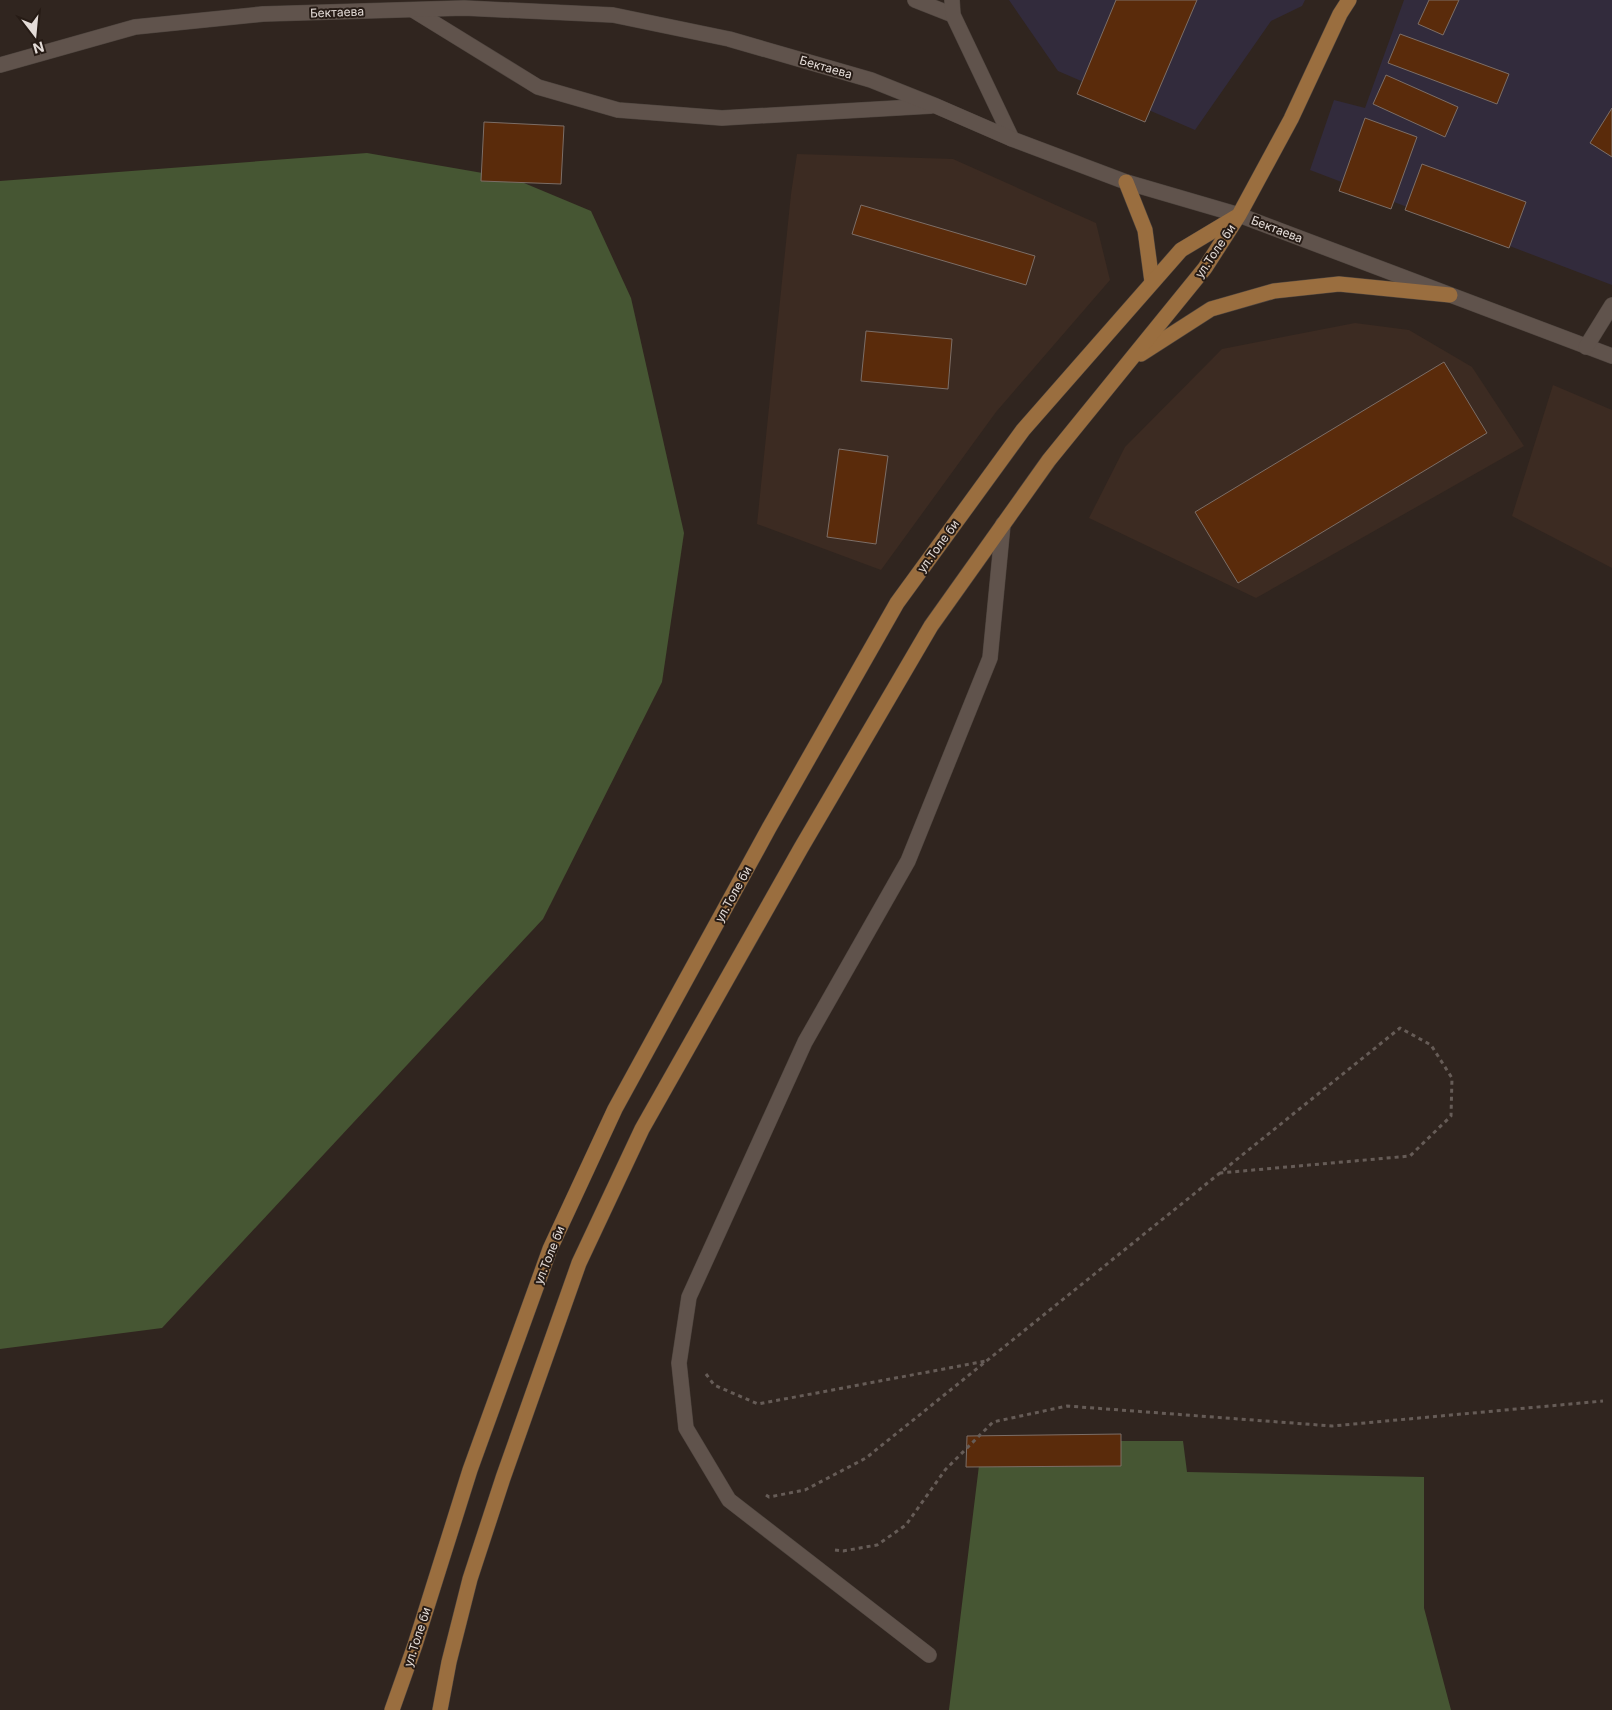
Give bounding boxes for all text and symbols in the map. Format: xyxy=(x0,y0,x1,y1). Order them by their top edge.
street label: Бектаева xyxy=(310,4,364,20)
north arrow xyxy=(10,10,60,60)
text: N xyxy=(31,38,46,58)
street label: Бектаева xyxy=(798,52,854,82)
street label: Бектаева xyxy=(1249,212,1305,246)
street label: ул.Толе би xyxy=(1192,221,1238,281)
street label: ул.Толе би xyxy=(914,517,962,575)
street label: ул.Толе би xyxy=(711,863,755,925)
street label: ул.Толе би xyxy=(531,1224,567,1286)
street label: ул.Толе би xyxy=(400,1605,434,1669)

